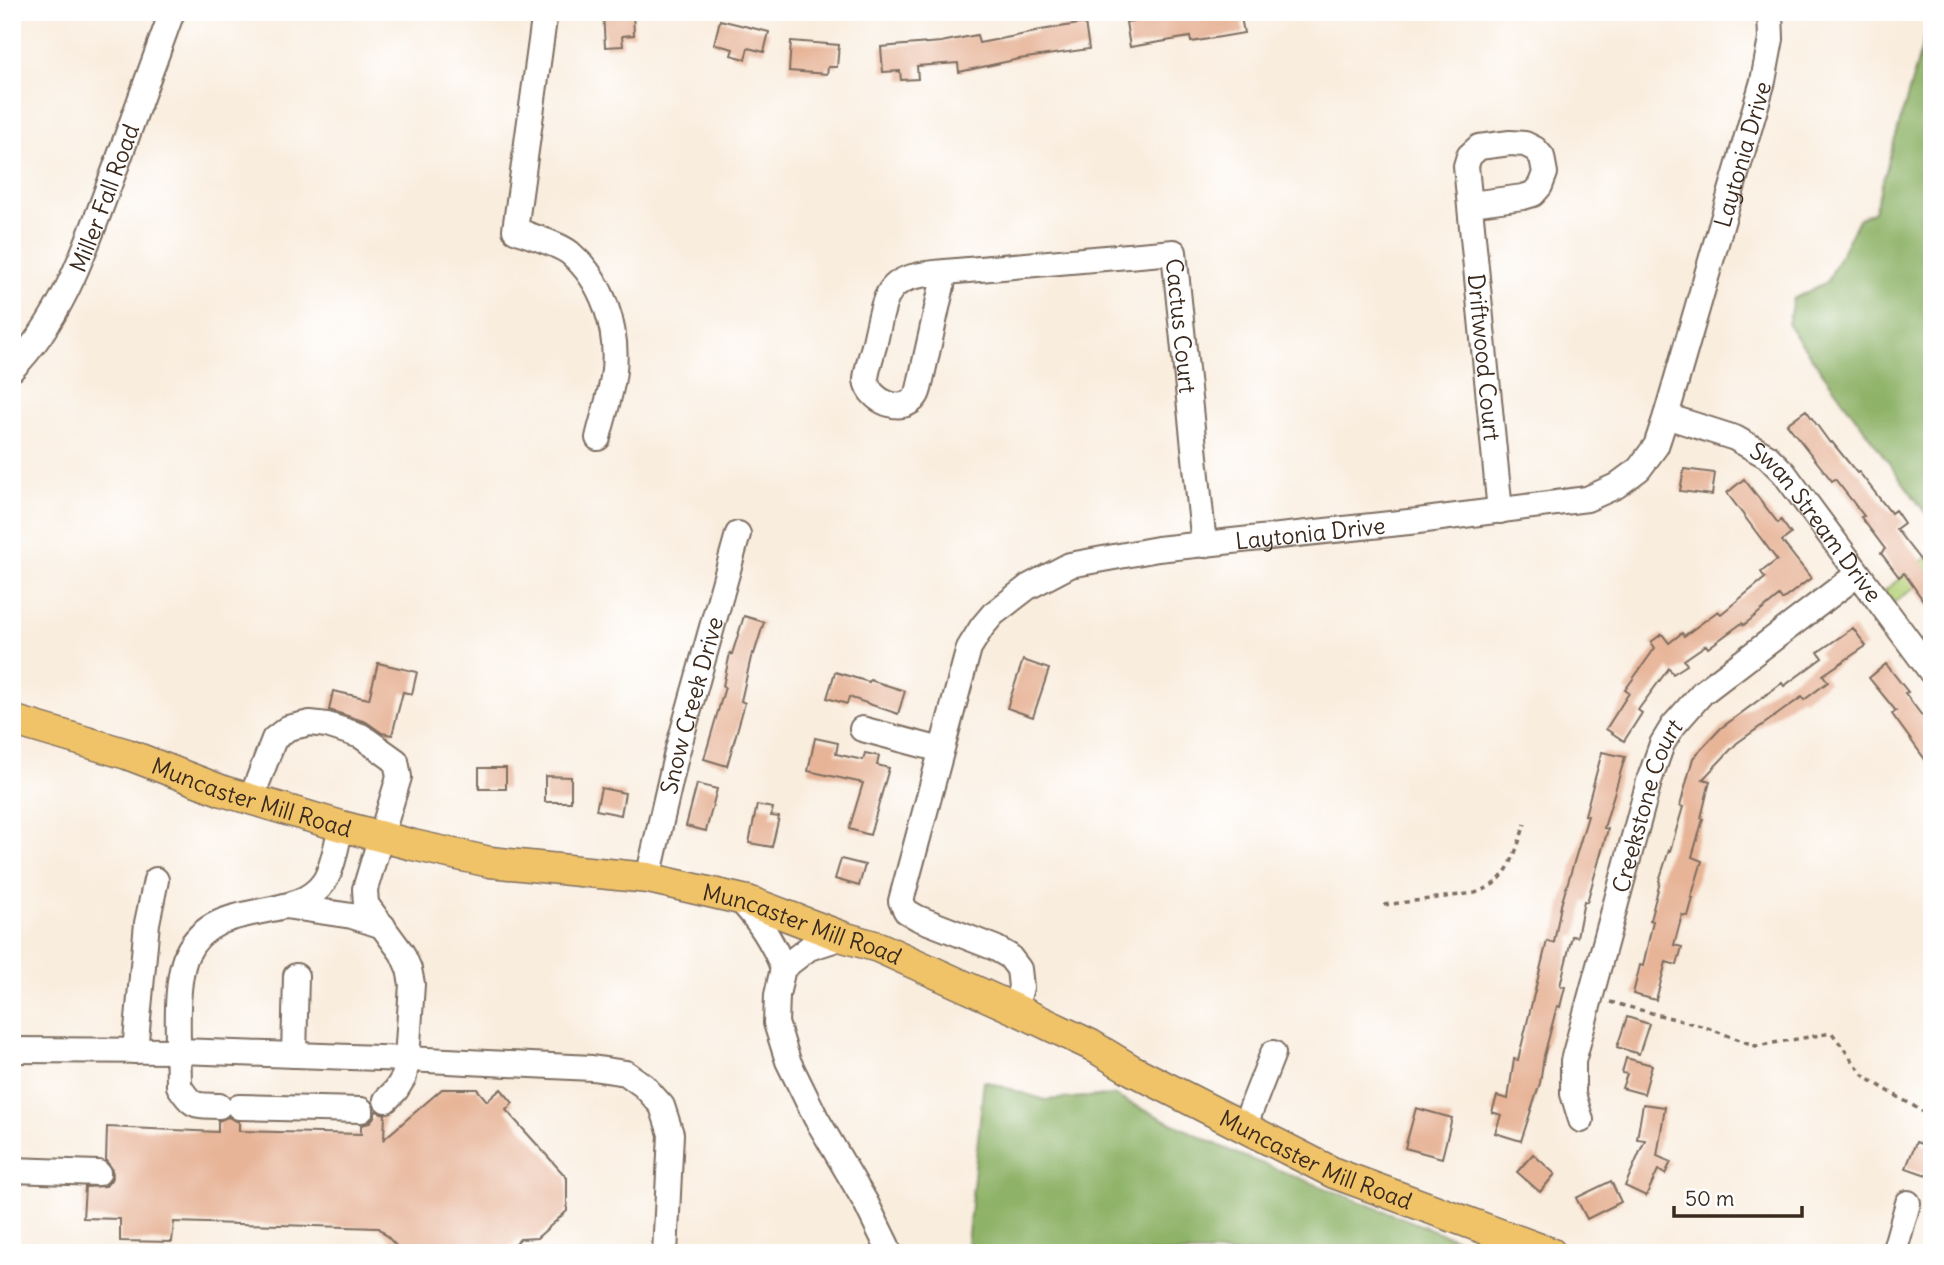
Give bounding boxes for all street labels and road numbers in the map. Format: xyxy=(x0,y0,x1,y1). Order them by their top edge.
street label: Laytonia Drive xyxy=(1707,78,1777,231)
street label: Miller Fall Road xyxy=(62,120,145,276)
street label: Cactus Court xyxy=(1160,257,1203,395)
street label: Driftwood Court xyxy=(1462,273,1508,442)
street label: Swan Stream Drive xyxy=(1745,435,1889,607)
street label: Laytonia Drive xyxy=(1234,510,1387,555)
street label: Snow Creek Drive xyxy=(653,613,729,797)
street label: Creekstone Court xyxy=(1605,712,1688,896)
street label: Muncaster Mill Road xyxy=(148,750,355,843)
street label: Muncaster Mill Road xyxy=(700,877,907,970)
street label: Muncaster Mill Road xyxy=(1215,1103,1416,1215)

